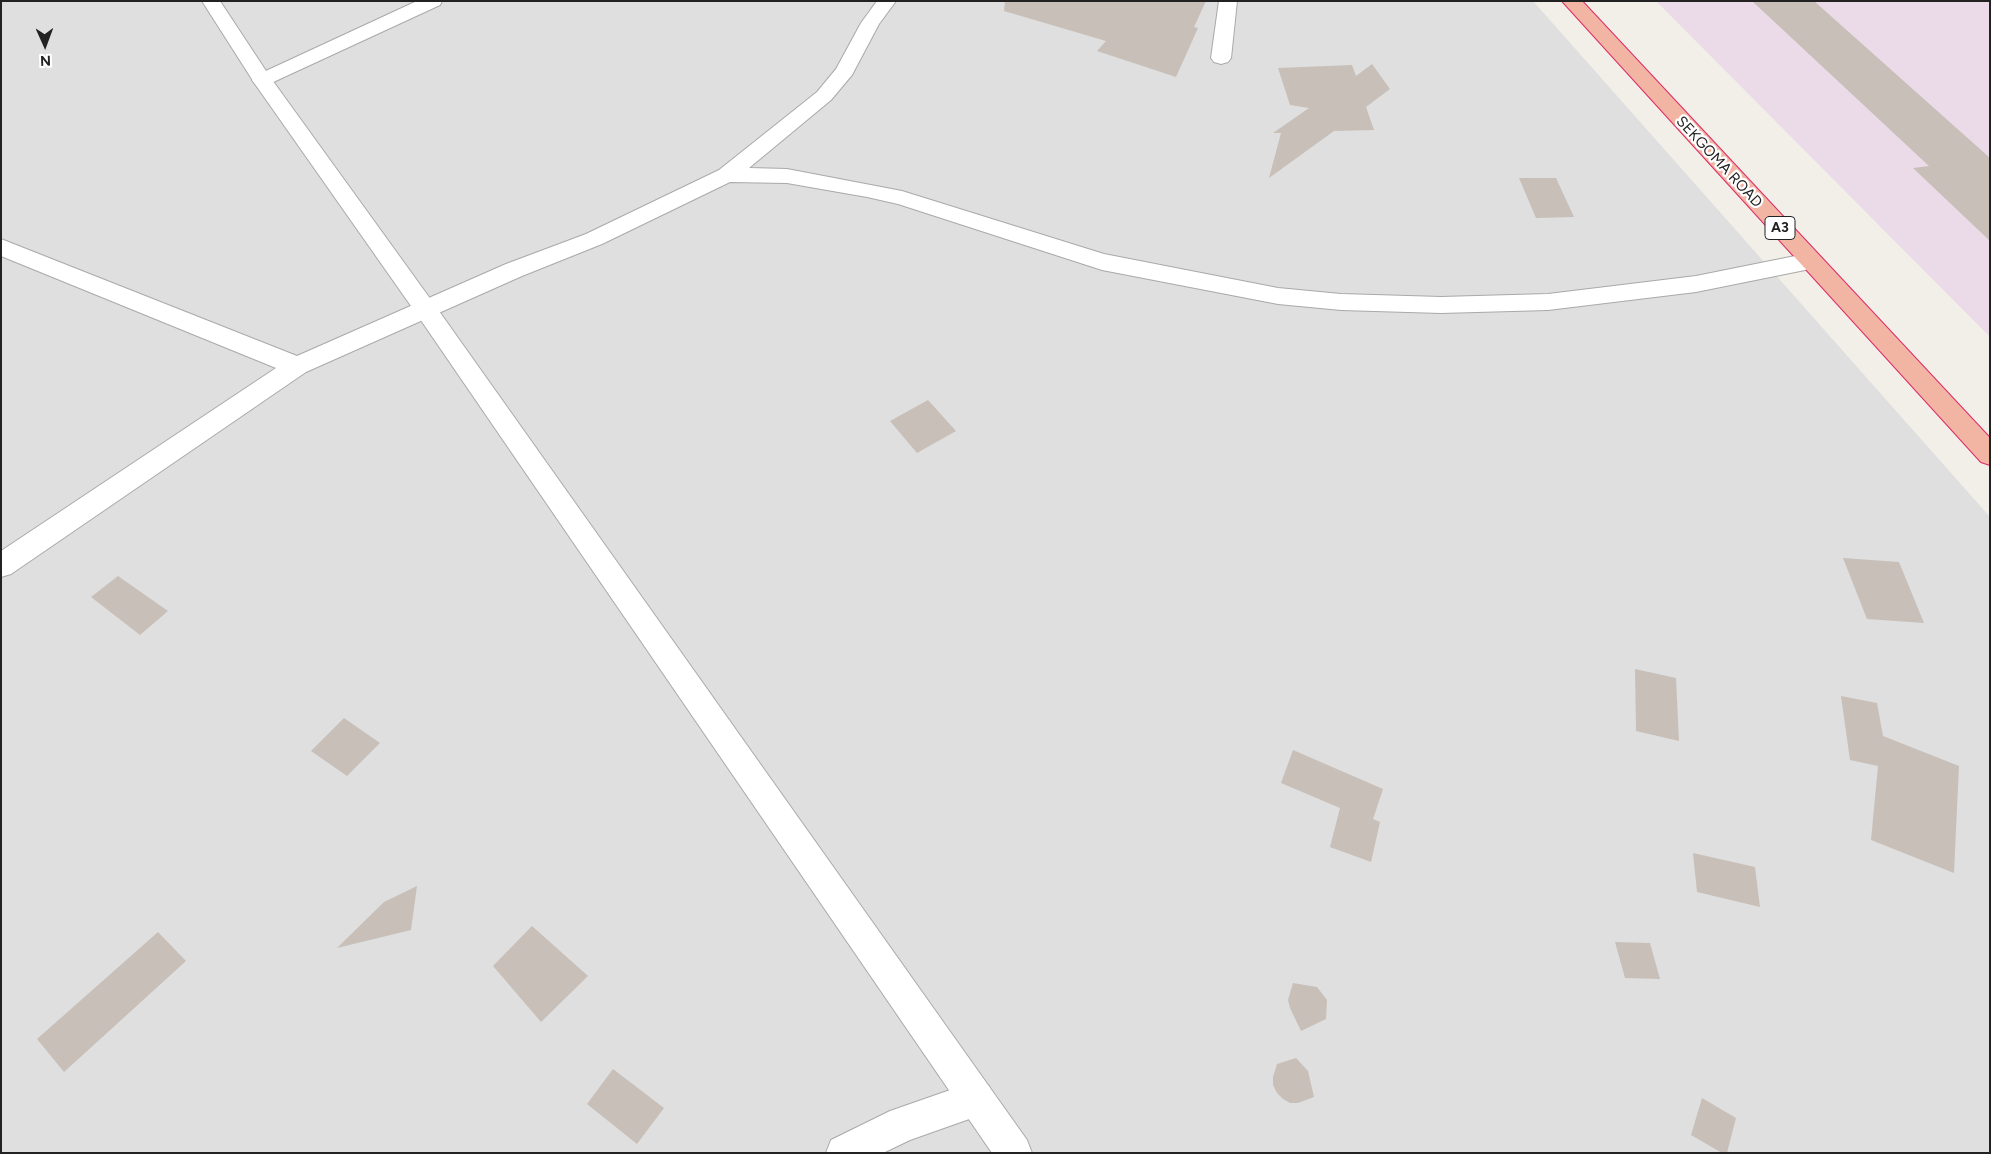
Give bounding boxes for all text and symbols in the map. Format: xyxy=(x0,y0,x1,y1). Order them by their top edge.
north arrow xyxy=(20,20,70,70)
text: N xyxy=(40,52,51,69)
street label: SEKGOMA ROAD xyxy=(1672,113,1766,211)
road number: A3 xyxy=(1765,217,1795,240)

